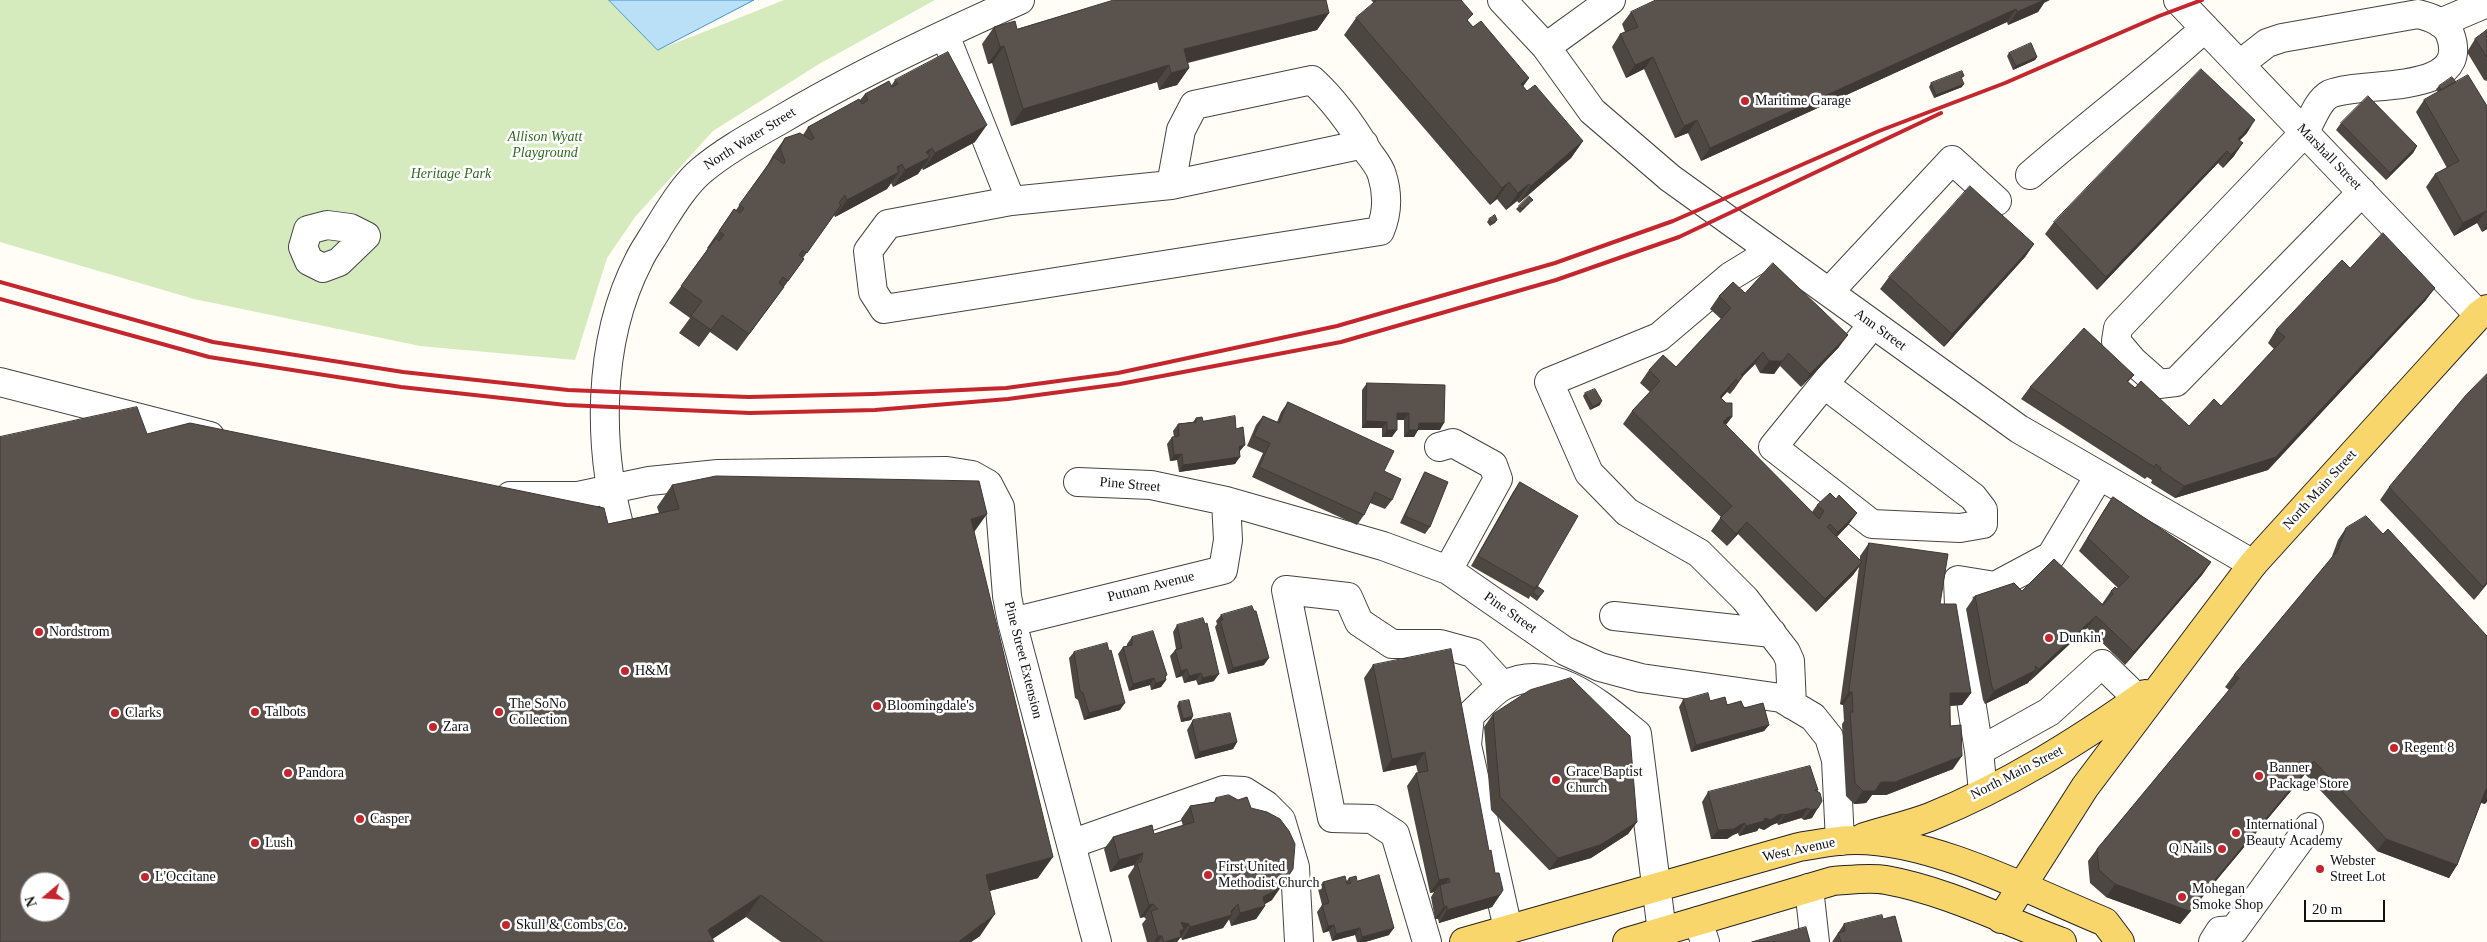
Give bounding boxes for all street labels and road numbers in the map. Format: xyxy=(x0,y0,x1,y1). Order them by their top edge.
street label: North Water Street xyxy=(701,104,799,174)
street label: Marshall Street xyxy=(2293,120,2365,194)
street label: Ann Street xyxy=(1851,305,1909,355)
street label: North Main Street xyxy=(2280,447,2360,533)
street label: Pine Street xyxy=(1099,474,1161,496)
street label: Putnam Avenue xyxy=(1106,568,1196,606)
street label: Pine Street xyxy=(1480,589,1540,637)
street label: Pine Street Extension xyxy=(1000,599,1046,721)
street label: North Main Street xyxy=(1968,742,2066,804)
street label: West Avenue xyxy=(1761,834,1837,866)

